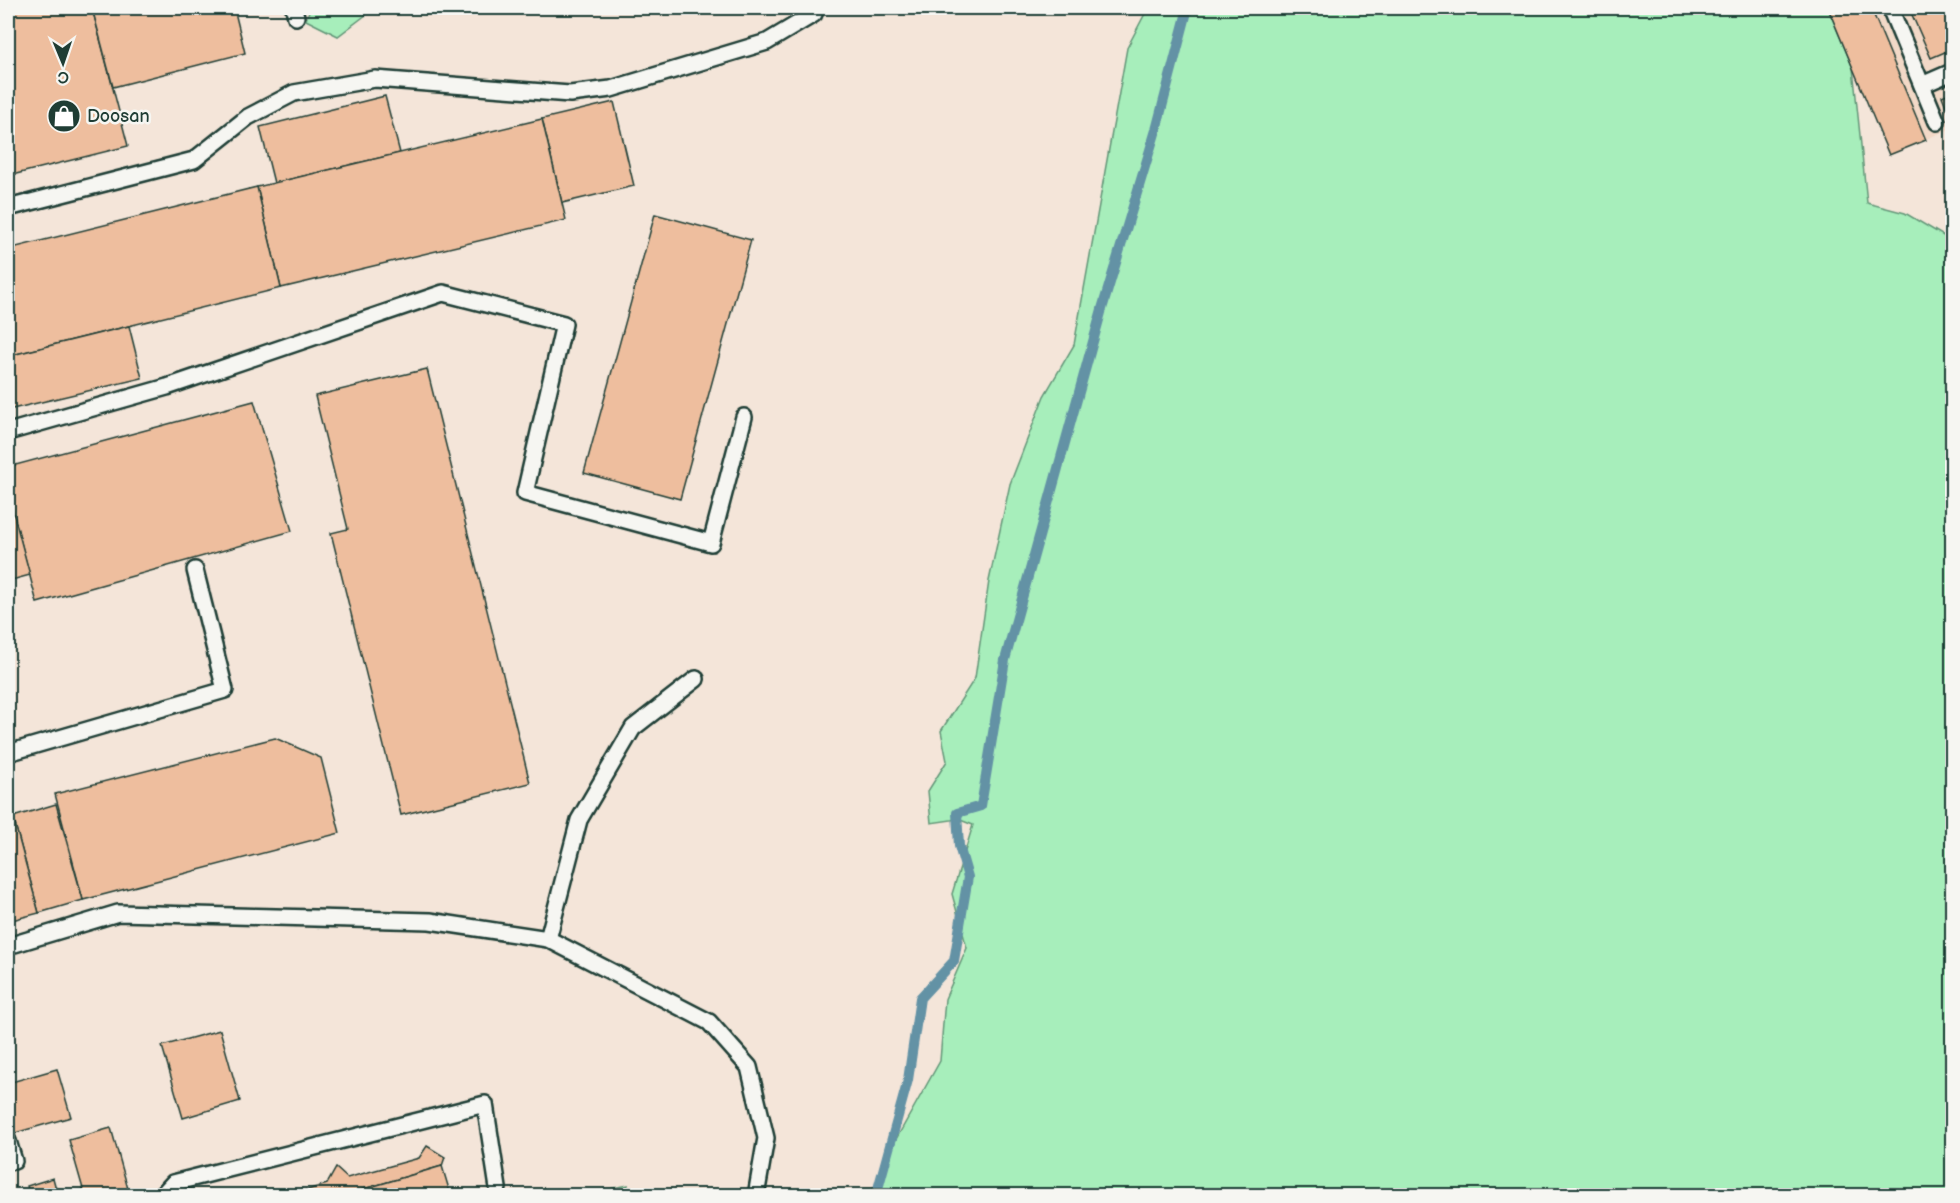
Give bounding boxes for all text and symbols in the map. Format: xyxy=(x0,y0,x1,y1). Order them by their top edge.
north arrow xyxy=(33,33,93,93)
text: С xyxy=(58,67,69,86)
shop icon: Doosan xyxy=(46,98,82,134)
place label: Doosan xyxy=(87,106,150,127)

